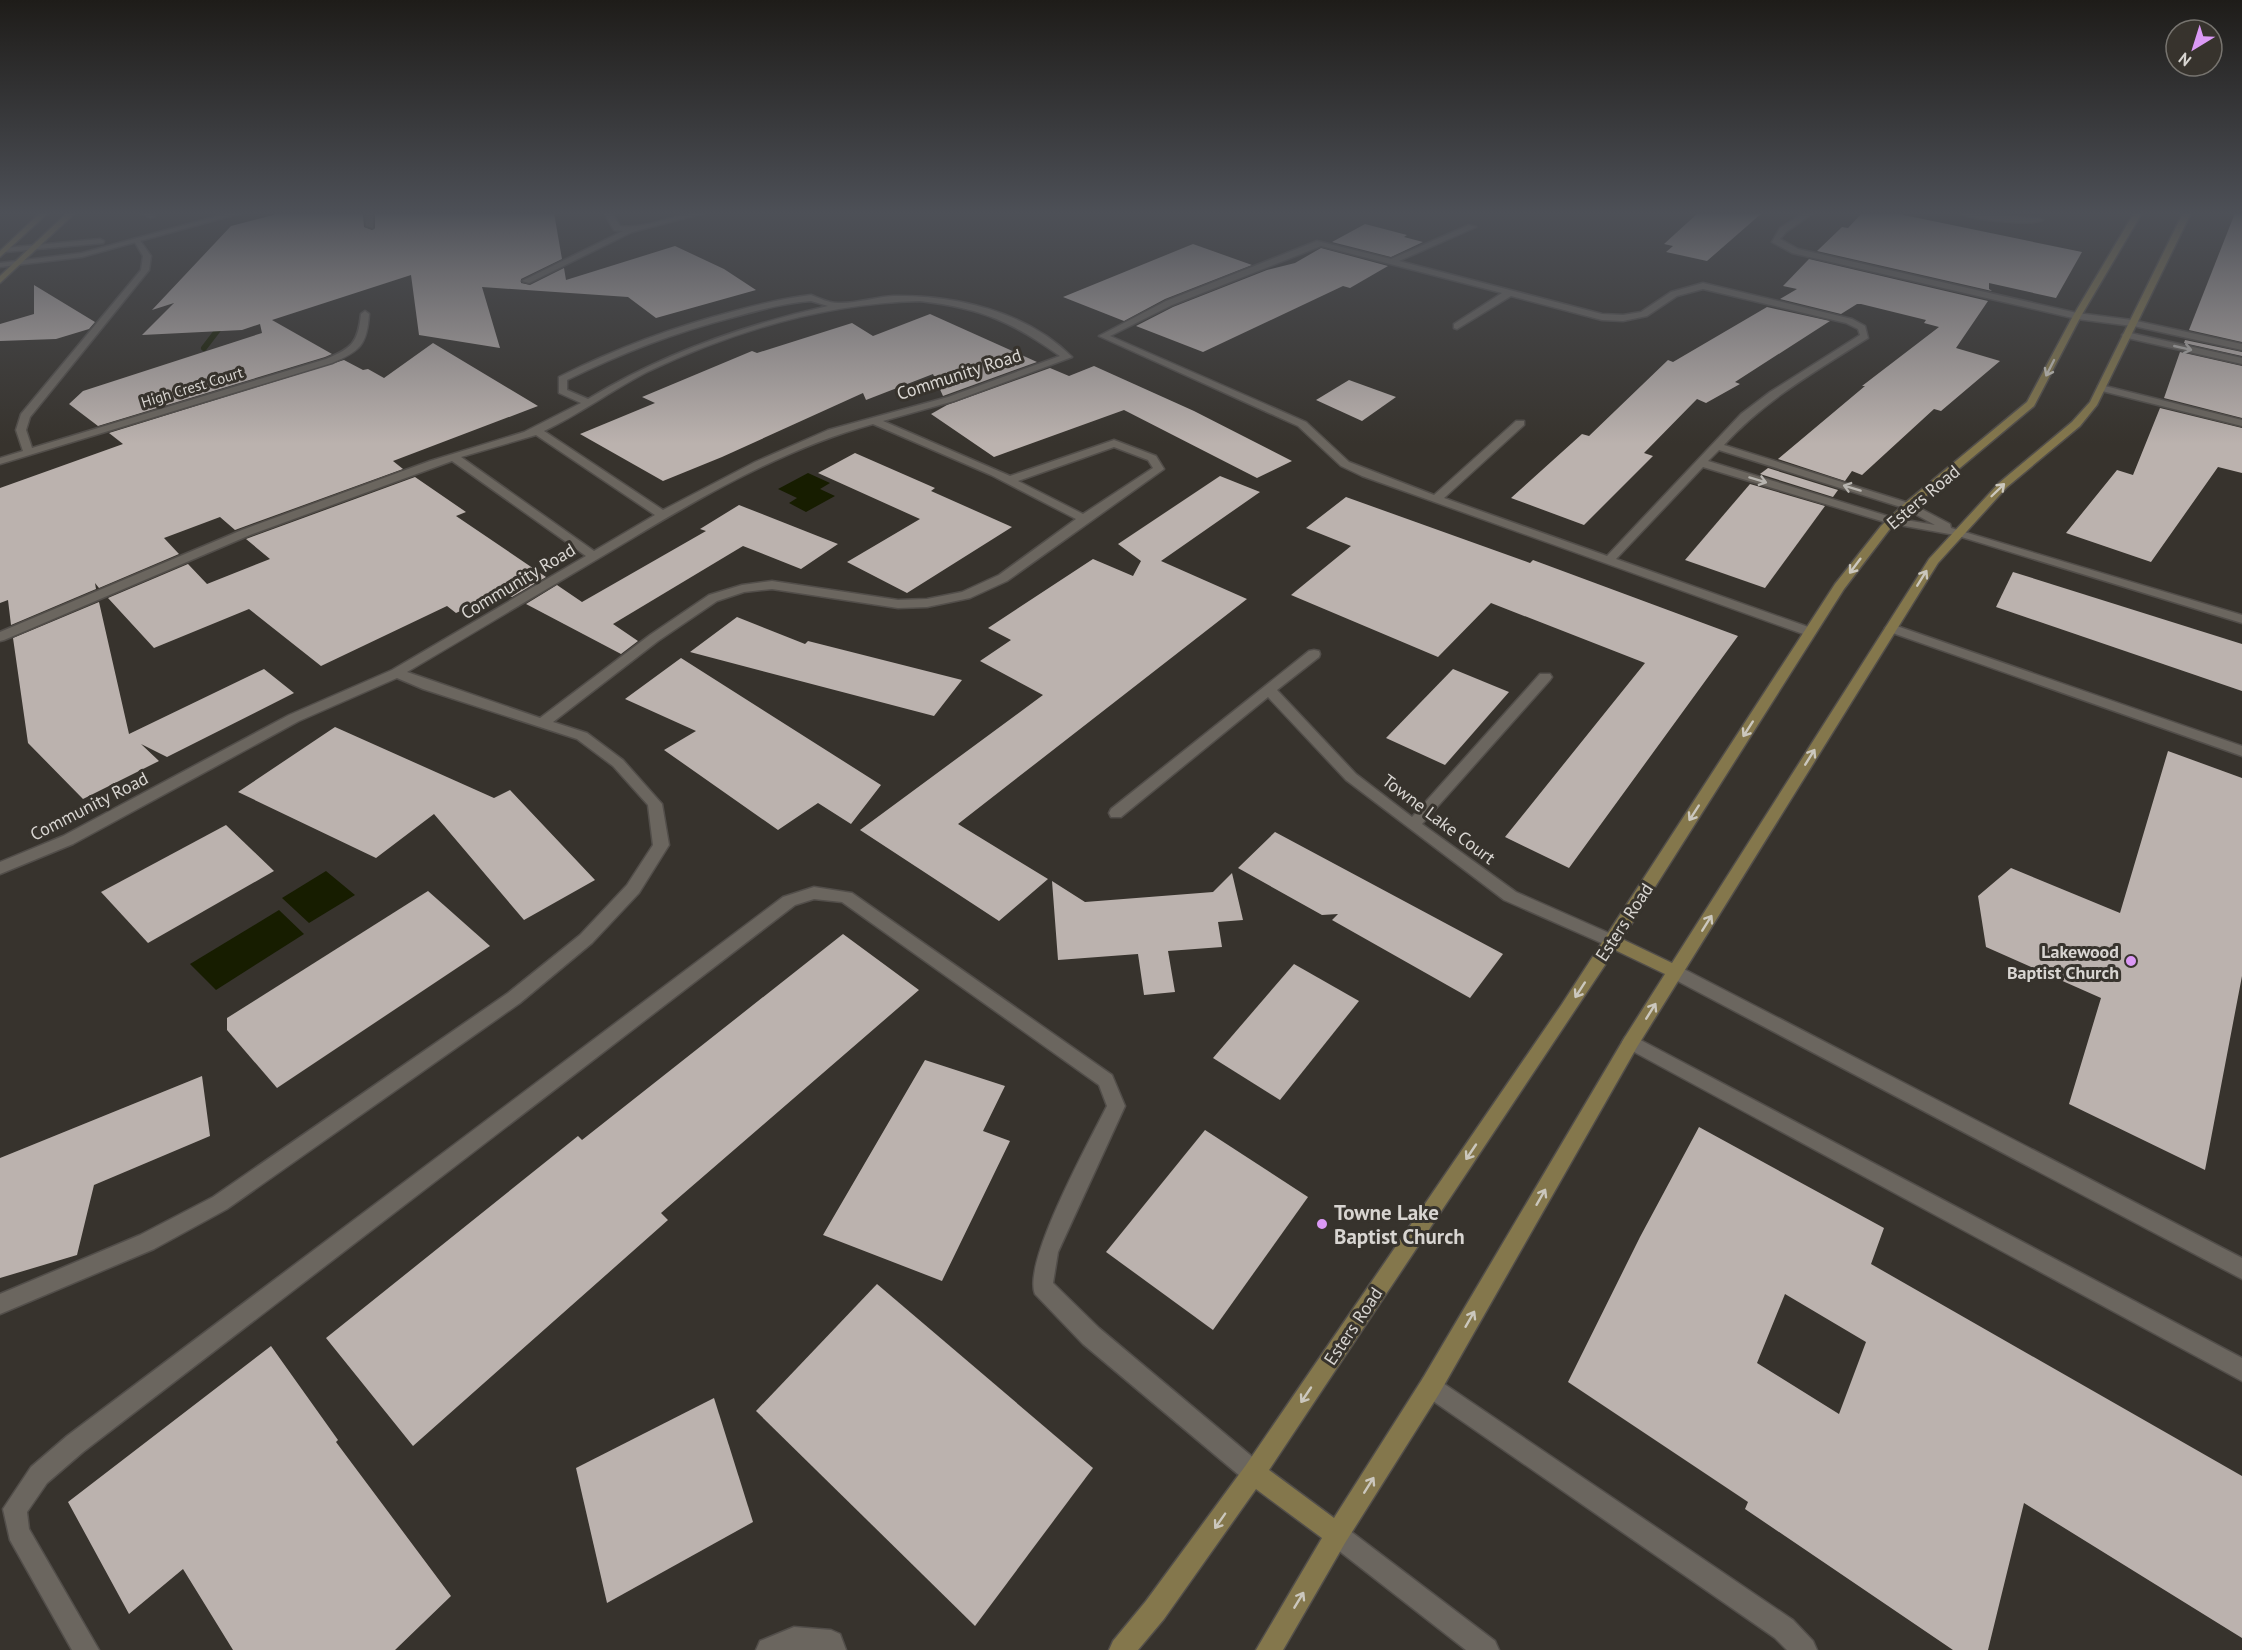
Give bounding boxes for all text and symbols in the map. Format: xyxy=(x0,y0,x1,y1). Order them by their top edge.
north arrow xyxy=(2164,18,2224,78)
text: N xyxy=(2174,49,2195,71)
street label: Community Road xyxy=(894,343,1024,405)
one-way arrow xyxy=(2174,343,2193,355)
one-way arrow xyxy=(2044,358,2055,376)
street label: High Crest Court xyxy=(139,362,245,412)
street label: Esters Road xyxy=(1882,460,1964,534)
one-way arrow xyxy=(1748,475,1767,486)
one-way arrow xyxy=(1843,482,1862,493)
one-way arrow xyxy=(1991,483,2006,498)
street label: Community Road xyxy=(457,538,579,624)
one-way arrow xyxy=(1848,558,1861,574)
one-way arrow xyxy=(1916,570,1928,587)
one-way arrow xyxy=(1741,720,1753,737)
one-way arrow xyxy=(1804,749,1816,766)
street label: Community Road xyxy=(26,766,152,846)
street label: Towne Lake Court xyxy=(1378,769,1500,869)
one-way arrow xyxy=(1688,804,1700,821)
street label: Esters Road xyxy=(1590,878,1658,966)
one-way arrow xyxy=(1701,915,1713,932)
place label: Lakewood Baptist Church xyxy=(2007,940,2119,984)
marker: Lakewood Baptist Church xyxy=(2124,954,2138,968)
one-way arrow xyxy=(1574,982,1587,999)
one-way arrow xyxy=(1645,1003,1657,1020)
one-way arrow xyxy=(1465,1143,1477,1160)
one-way arrow xyxy=(1535,1189,1547,1206)
place label: Towne Lake Baptist Church xyxy=(1334,1199,1465,1250)
marker: Towne Lake Baptist Church xyxy=(1315,1217,1329,1231)
street label: Esters Road xyxy=(1319,1283,1387,1369)
one-way arrow xyxy=(1464,1311,1476,1328)
one-way arrow xyxy=(1300,1386,1312,1403)
one-way arrow xyxy=(1363,1477,1375,1494)
one-way arrow xyxy=(1214,1512,1226,1528)
one-way arrow xyxy=(1293,1592,1305,1609)

